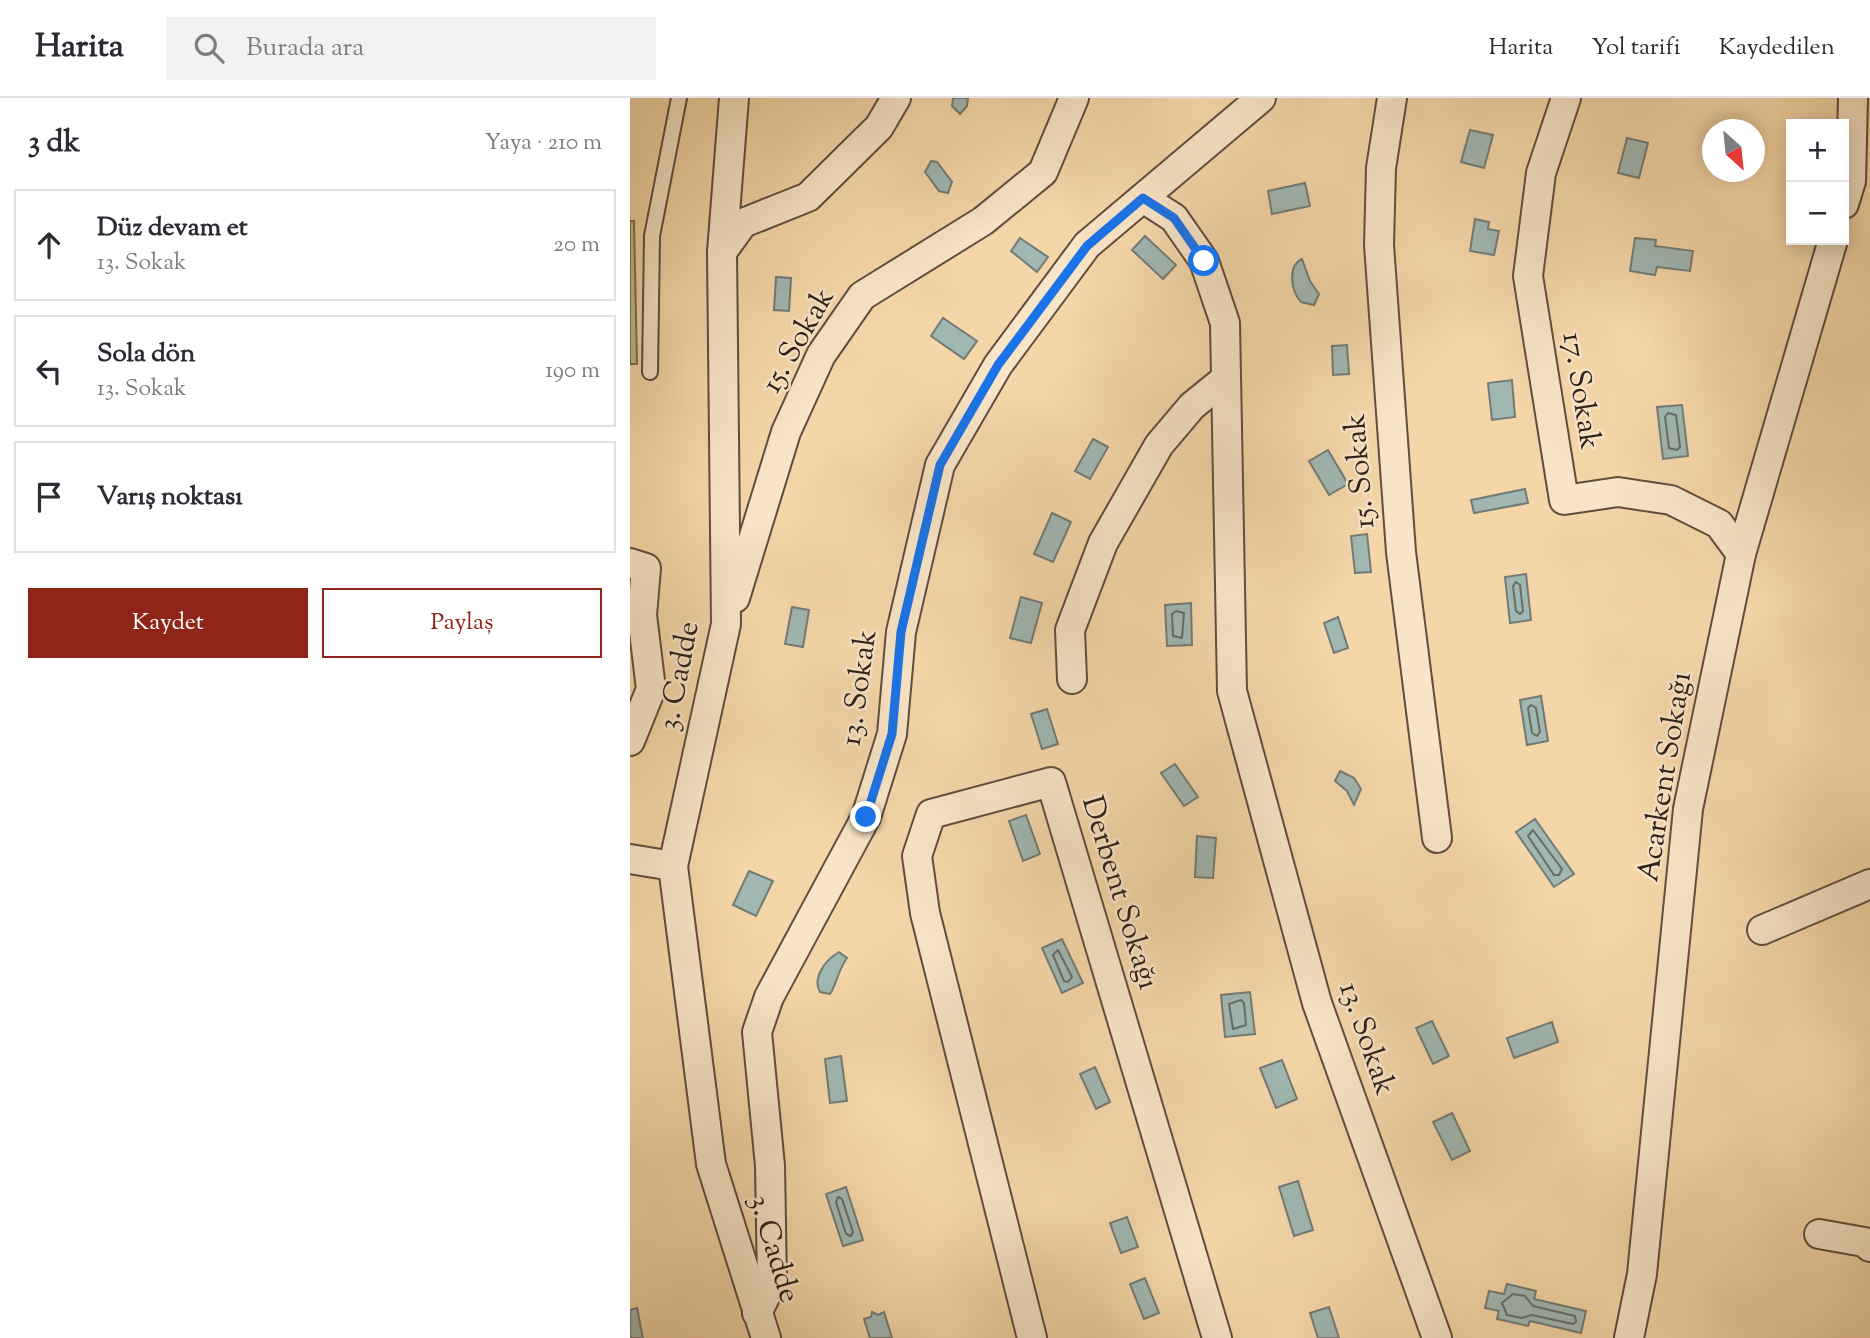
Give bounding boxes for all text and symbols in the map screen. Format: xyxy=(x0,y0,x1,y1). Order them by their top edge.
search box xyxy=(166,17,656,80)
text: Harita xyxy=(35,24,124,72)
icon: search xyxy=(190,29,228,67)
text: Burada ara xyxy=(246,30,364,67)
text: Harita xyxy=(1489,31,1553,65)
text: Yol tarifi xyxy=(1591,31,1681,65)
text: Kaydedilen xyxy=(1719,31,1835,65)
north arrow xyxy=(1702,119,1765,182)
map controls xyxy=(1786,119,1849,245)
button: + xyxy=(1786,119,1849,182)
text: 3 dk xyxy=(28,122,80,165)
text: Yaya · 210 m xyxy=(485,127,602,160)
button: − xyxy=(1786,182,1849,245)
text: Düz devam et xyxy=(97,210,248,247)
icon: ahead xyxy=(30,226,68,264)
text: 20 m xyxy=(553,229,600,262)
route start xyxy=(1188,245,1219,276)
text: 13. Sokak xyxy=(97,247,187,280)
street label: 15. Sokak xyxy=(752,280,846,402)
street label: 17. Sokak xyxy=(1549,329,1611,453)
text: Sola dön xyxy=(97,336,195,373)
icon: left xyxy=(30,352,68,390)
text: 190 m xyxy=(545,355,600,388)
text: 13. Sokak xyxy=(97,373,187,406)
street label: 15. Sokak xyxy=(1335,412,1387,530)
icon: arrive xyxy=(30,478,68,516)
text: Varış noktası xyxy=(97,479,243,516)
button: Kaydet xyxy=(28,588,308,658)
button: Paylaş xyxy=(322,588,602,658)
street label: 3. Cadde xyxy=(648,618,712,734)
street label: 13. Sokak xyxy=(831,627,889,749)
street label: Acarkent Sokağı xyxy=(1628,669,1704,885)
street label: Derbent Sokağı xyxy=(1069,791,1169,995)
route end xyxy=(850,801,881,832)
street label: 13. Sokak xyxy=(1327,977,1405,1101)
street label: 3. Cadde xyxy=(736,1190,810,1308)

